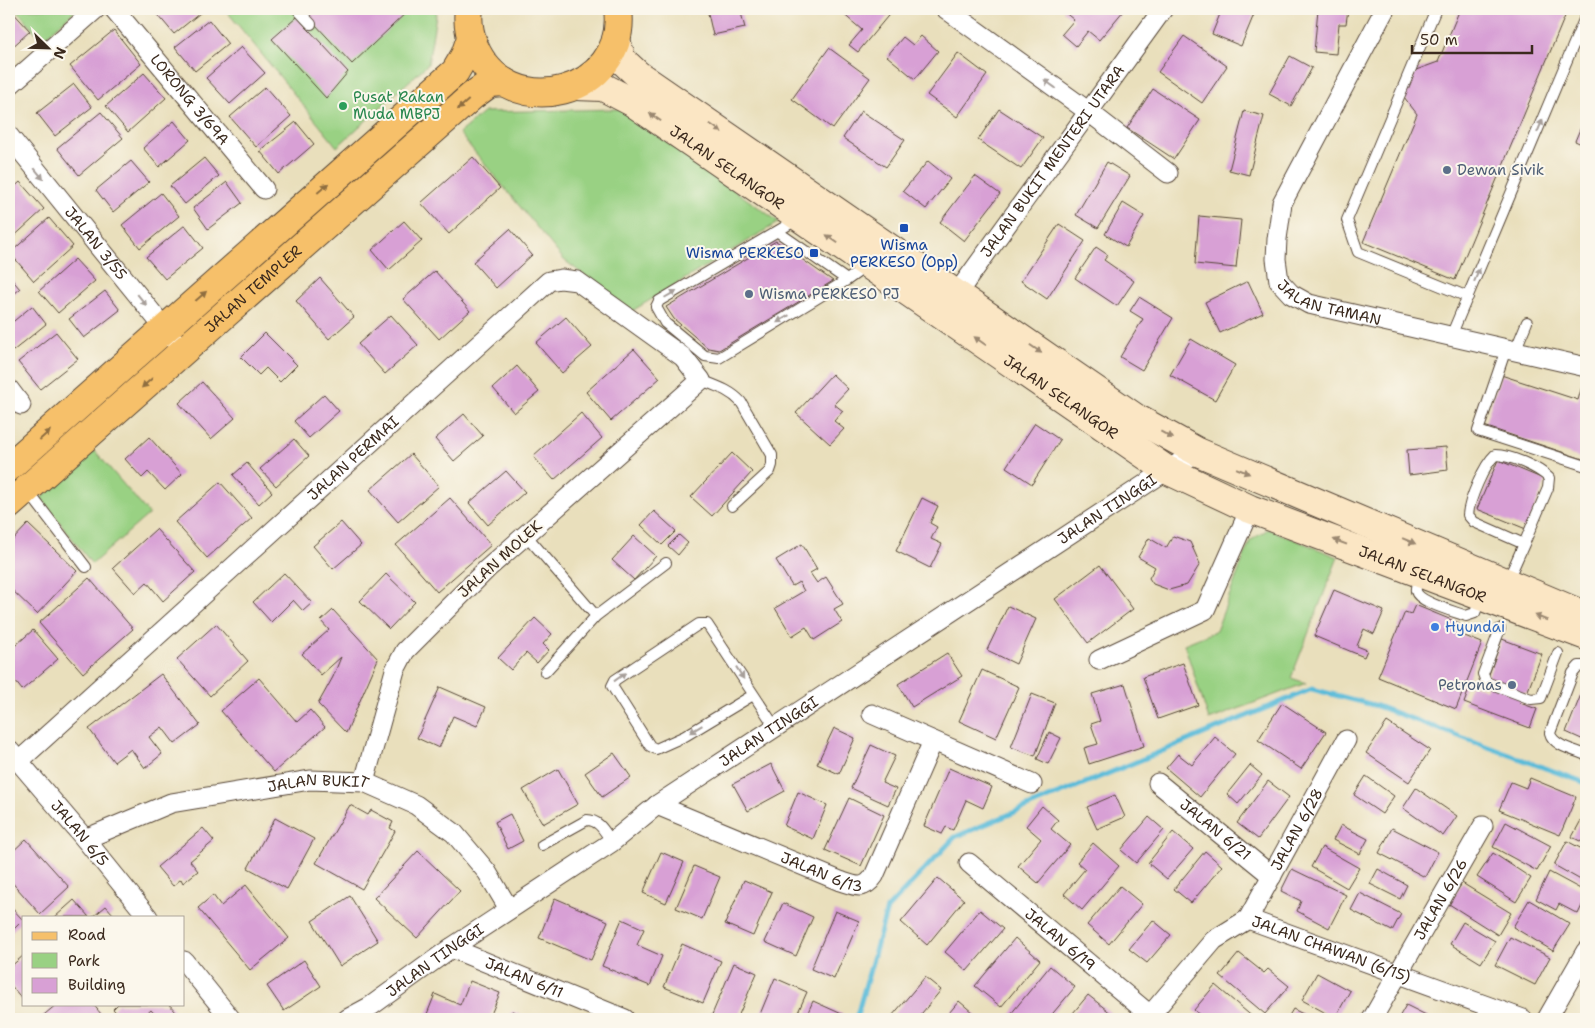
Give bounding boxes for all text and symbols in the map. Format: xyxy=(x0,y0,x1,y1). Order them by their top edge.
north arrow xyxy=(22,22,72,72)
scale bar xyxy=(1412,22,1532,54)
text: 50 m xyxy=(1420,30,1458,50)
text: N xyxy=(50,44,70,62)
street label: LORONG 3/69A xyxy=(146,50,233,150)
street label: JALAN BUKIT MENTERI UTARA xyxy=(976,61,1129,261)
one-way arrow xyxy=(1043,79,1057,89)
place label: Pusat Rakan Muda MBPJ xyxy=(353,87,444,124)
one-way arrow xyxy=(457,99,469,111)
marker: Pusat Rakan Muda MBPJ xyxy=(337,100,349,112)
one-way arrow xyxy=(648,112,661,122)
one-way arrow xyxy=(1536,119,1544,133)
street label: JALAN SELANGOR xyxy=(666,121,788,214)
one-way arrow xyxy=(709,123,722,133)
place label: Dewan Sivik xyxy=(1457,160,1544,180)
marker: Dewan Sivik xyxy=(1441,164,1453,176)
one-way arrow xyxy=(34,167,45,180)
one-way arrow xyxy=(317,183,330,194)
street label: JALAN 3/55 xyxy=(60,202,132,284)
marker: Wisma PERKESO (Opp) xyxy=(898,222,910,234)
one-way arrow xyxy=(825,234,838,244)
place label: Wisma PERKESO (Opp) xyxy=(850,235,958,272)
street label: JALAN TEMPLER xyxy=(200,241,306,337)
place label: Wisma PERKESO xyxy=(686,243,804,263)
marker: Wisma PERKESO xyxy=(808,247,820,259)
one-way arrow xyxy=(1473,268,1481,282)
street label: JALAN TAMAN xyxy=(1273,275,1383,330)
place label: Wisma PERKESO PJ xyxy=(759,284,900,304)
marker: Wisma PERKESO PJ xyxy=(743,288,755,300)
one-way arrow xyxy=(195,290,207,302)
one-way arrow xyxy=(664,290,677,299)
one-way arrow xyxy=(136,293,147,306)
one-way arrow xyxy=(777,314,790,323)
one-way arrow xyxy=(973,336,987,346)
one-way arrow xyxy=(1030,344,1043,354)
street label: JALAN SELANGOR xyxy=(999,350,1122,443)
one-way arrow xyxy=(141,377,153,389)
street label: JALAN PERMAI xyxy=(303,412,403,505)
one-way arrow xyxy=(39,429,52,440)
one-way arrow xyxy=(1160,431,1174,439)
one-way arrow xyxy=(1236,467,1250,475)
street label: JALAN TINGGI xyxy=(1054,469,1161,549)
street label: JALAN MOLEK xyxy=(454,516,547,602)
one-way arrow xyxy=(1402,537,1416,545)
one-way arrow xyxy=(1332,538,1347,546)
street label: JALAN SELANGOR xyxy=(1356,541,1489,607)
one-way arrow xyxy=(1533,614,1548,622)
place label: Hyundai xyxy=(1445,617,1505,637)
marker: Hyundai xyxy=(1429,621,1441,633)
one-way arrow xyxy=(735,667,744,680)
one-way arrow xyxy=(613,672,627,682)
place label: Petronas xyxy=(1438,675,1502,695)
marker: Petronas xyxy=(1506,679,1518,691)
street label: JALAN TINGGI xyxy=(716,692,822,771)
one-way arrow xyxy=(690,725,703,734)
street label: JALAN BUKIT xyxy=(266,770,372,797)
street label: JALAN 6/28 xyxy=(1266,785,1328,874)
street label: JALAN 6/21 xyxy=(1176,795,1255,865)
street label: JALAN 6/5 xyxy=(46,796,113,870)
street label: JALAN 6/13 xyxy=(778,847,863,896)
street label: JALAN 6/26 xyxy=(1409,855,1472,944)
street label: JALAN 6/19 xyxy=(1020,904,1100,975)
street label: JALAN CHAWAN (6/15) xyxy=(1249,911,1413,987)
legend xyxy=(22,916,185,1006)
street label: JALAN TINGGI xyxy=(382,919,488,1002)
text: Road xyxy=(68,925,106,945)
text: Park xyxy=(68,951,100,971)
street label: JALAN 6/11 xyxy=(482,953,566,1003)
text: Building xyxy=(68,975,125,995)

